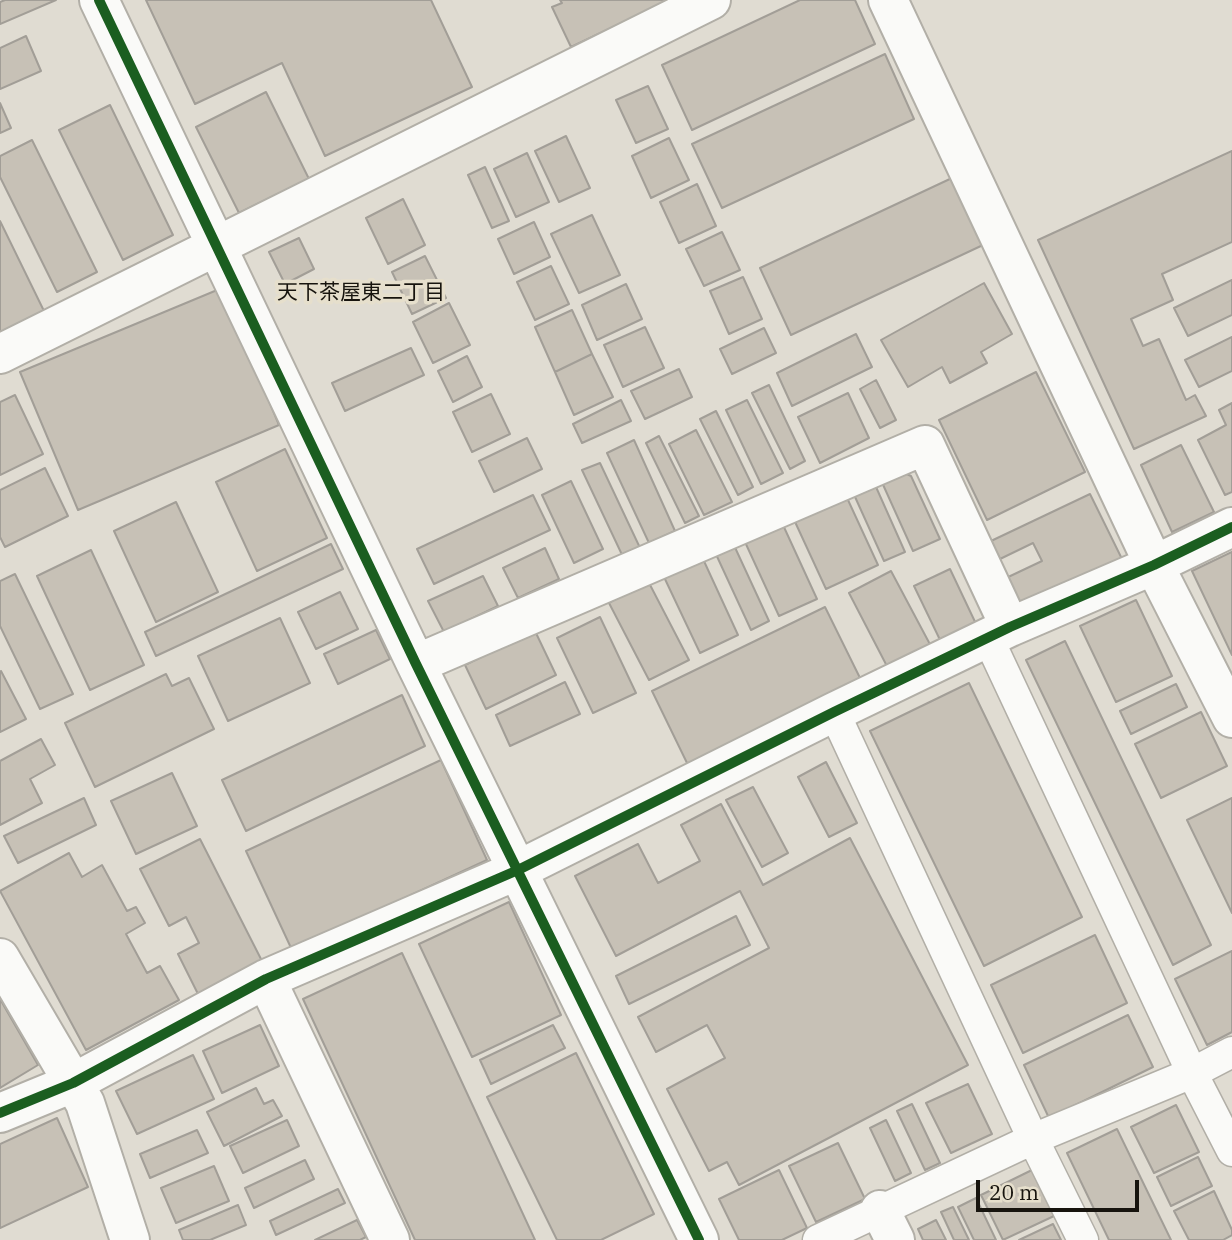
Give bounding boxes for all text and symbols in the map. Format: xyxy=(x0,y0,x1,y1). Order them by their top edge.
district label: 天下茶屋東二丁目 xyxy=(277,280,445,306)
scale bar xyxy=(980,1166,1143,1210)
text: 20 m xyxy=(989,1178,1039,1206)

